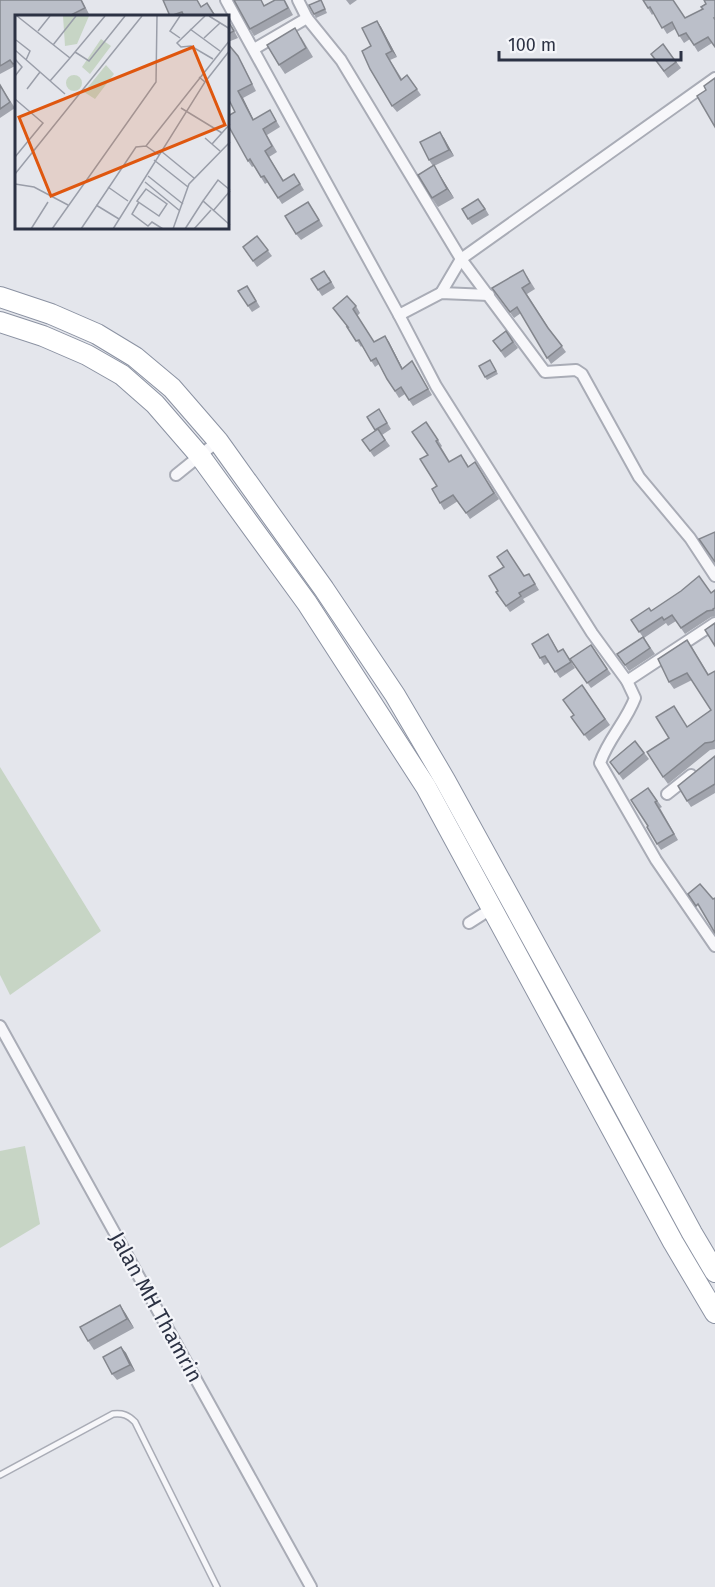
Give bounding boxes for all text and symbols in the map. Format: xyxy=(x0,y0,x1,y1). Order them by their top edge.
inset map xyxy=(15,15,230,230)
scale bar xyxy=(499,24,680,62)
text: 100 m xyxy=(508,34,556,56)
street label: Jalan MH Thamrin xyxy=(104,1227,208,1387)

